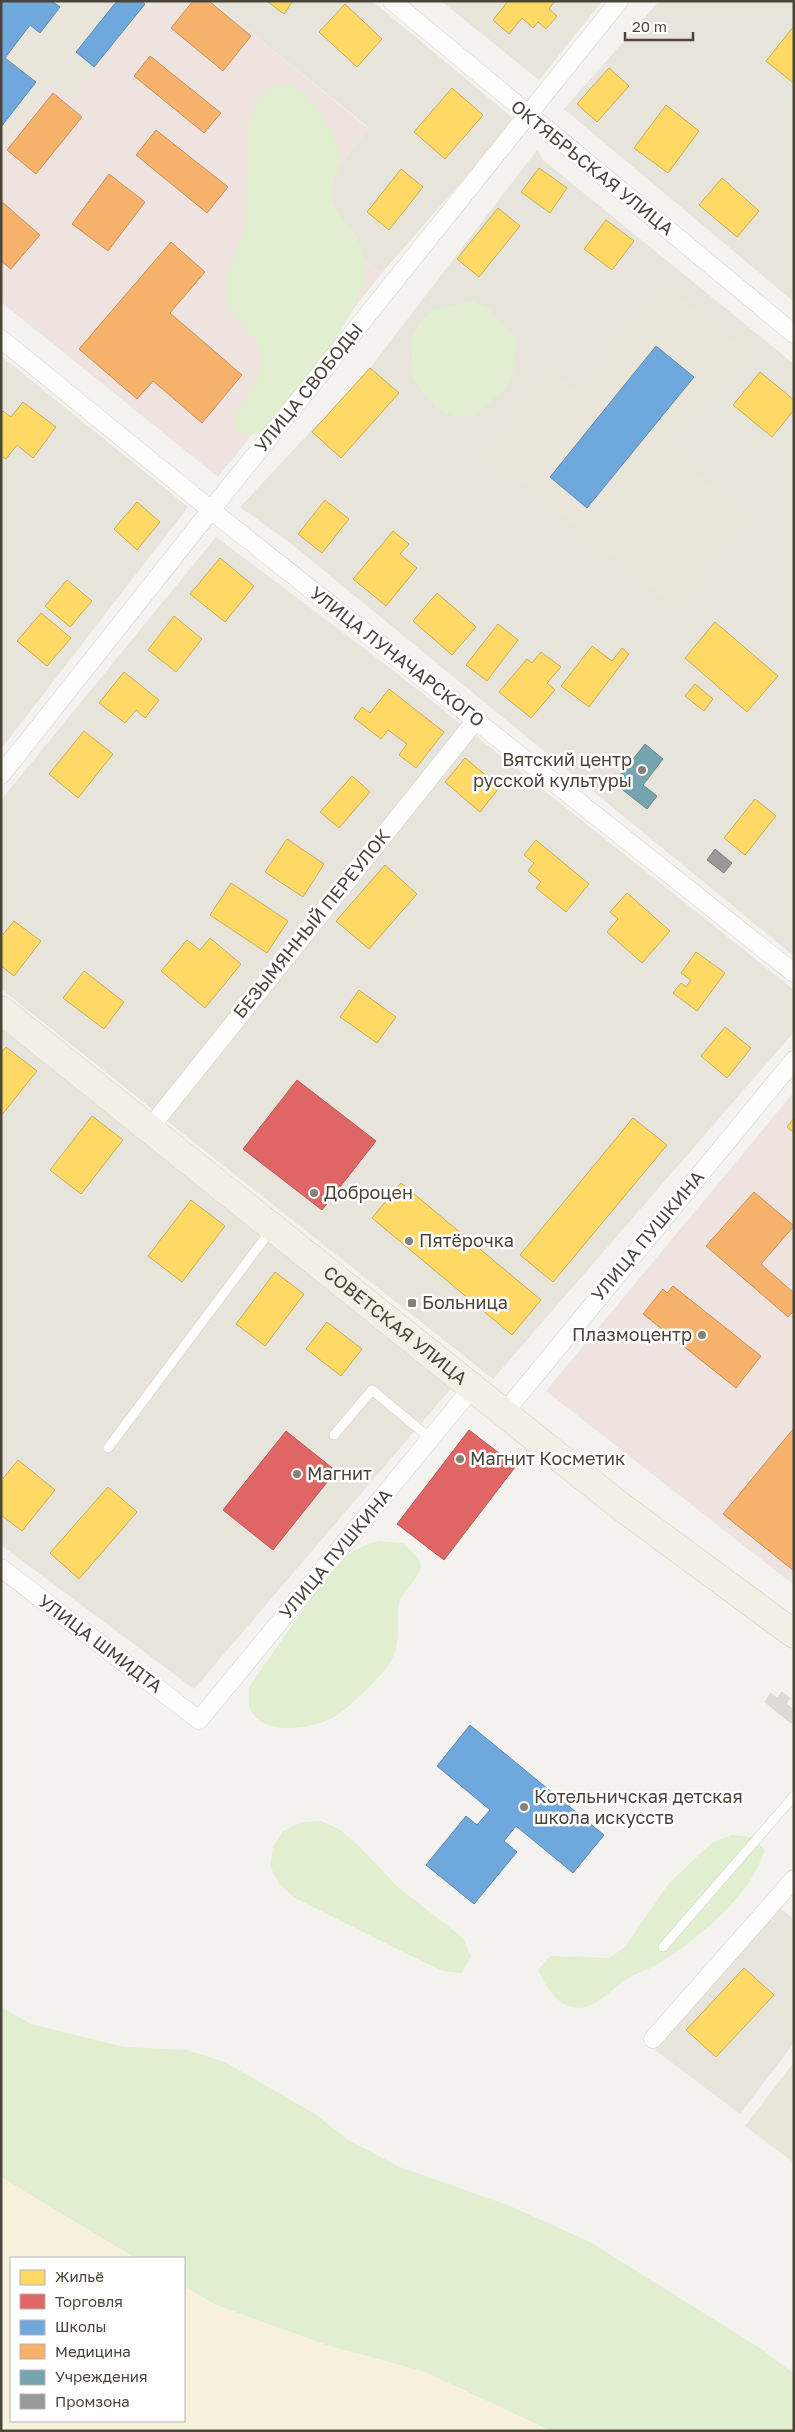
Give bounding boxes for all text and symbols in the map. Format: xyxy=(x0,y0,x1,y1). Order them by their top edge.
scale bar xyxy=(625,10,692,42)
text: 20 m xyxy=(632,17,667,35)
street label: ОКТЯБРЬСКАЯ УЛИЦА xyxy=(507,95,678,240)
street label: УЛИЦА СВОБОДЫ xyxy=(249,318,367,456)
street label: УЛИЦА ЛУНАЧАРСКОГО xyxy=(306,581,489,731)
place label: Вятский центр русской культуры xyxy=(473,748,632,791)
marker: Вятский центр русской культуры xyxy=(636,764,648,776)
street label: БЕЗЫМЯННЫЙ ПЕРЕУЛОК xyxy=(228,824,395,1022)
street label: УЛИЦА ПУШКИНА xyxy=(586,1166,708,1305)
place label: Доброцен xyxy=(324,1181,413,1203)
marker: Доброцен xyxy=(308,1187,320,1199)
place label: Пятёрочка xyxy=(419,1229,514,1251)
marker: Пятёрочка xyxy=(403,1235,415,1247)
street label: СОВЕТСКАЯ УЛИЦА xyxy=(320,1261,472,1389)
place label: Больница xyxy=(422,1291,508,1313)
marker: Больница xyxy=(406,1297,418,1309)
place label: Плазмоцентр xyxy=(572,1323,692,1345)
marker: Плазмоцентр xyxy=(696,1329,708,1341)
place label: Магнит Косметик xyxy=(470,1447,625,1469)
marker: Магнит Косметик xyxy=(454,1453,466,1465)
place label: Магнит xyxy=(307,1462,372,1484)
marker: Магнит xyxy=(291,1468,303,1480)
street label: УЛИЦА ПУШКИНА xyxy=(274,1484,396,1623)
street label: УЛИЦА ШМИДТА xyxy=(34,1589,167,1697)
place label: Котельничская детская школа искусств xyxy=(534,1785,743,1828)
marker: Котельничская детская школа искусств xyxy=(518,1801,530,1813)
legend xyxy=(10,2257,185,2422)
text: Жильё xyxy=(55,2267,104,2285)
text: Торговля xyxy=(55,2292,123,2310)
text: Школы xyxy=(55,2317,106,2335)
text: Медицина xyxy=(55,2342,131,2360)
text: Учреждения xyxy=(55,2367,147,2385)
text: Промзона xyxy=(55,2392,130,2410)

